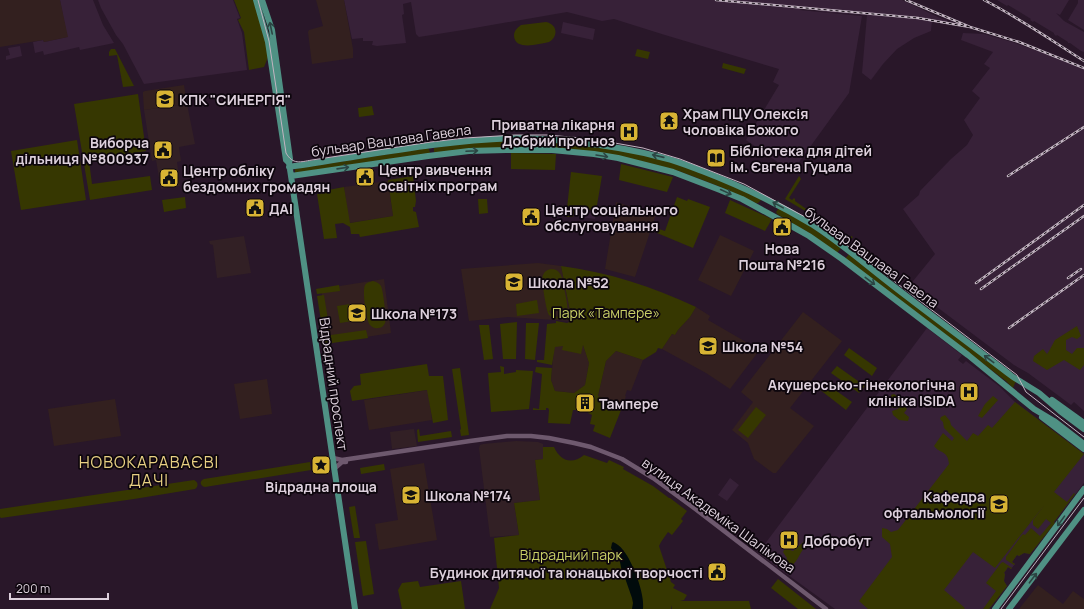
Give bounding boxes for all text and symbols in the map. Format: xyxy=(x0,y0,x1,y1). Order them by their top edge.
one-way arrow xyxy=(267,22,275,35)
school or university icon: КПК "СИНЕРГІЯ" xyxy=(154,88,176,110)
place label: КПК "СИНЕРГІЯ" xyxy=(179,90,291,109)
place label: Храм ПЦУ Олексія чоловіка Божого xyxy=(683,104,808,139)
temple icon: Храм ПЦУ Олексія чоловіка Божого xyxy=(658,110,680,132)
place label: Приватна лікарня Добрий прогноз xyxy=(491,115,615,150)
street label: бульвар Вацлава Гавела xyxy=(310,119,472,161)
hospital icon: Приватна лікарня Добрий прогноз xyxy=(618,121,640,143)
place label: Виборча дільниця №800937 xyxy=(16,133,149,168)
public building icon: Виборча дільниця №800937 xyxy=(152,139,174,161)
place label: Бібліотека для дітей ім. Євгена Гуцала xyxy=(730,141,872,176)
one-way arrow xyxy=(465,147,478,155)
library icon: Бібліотека для дітей ім. Євгена Гуцала xyxy=(705,147,727,169)
one-way arrow xyxy=(595,152,608,160)
one-way arrow xyxy=(651,152,664,160)
place label: Центр вивчення освітніх програм xyxy=(379,160,497,195)
place label: Центр обліку бездомних громадян xyxy=(183,161,330,196)
one-way arrow xyxy=(336,164,349,172)
public building icon: Центр вивчення освітніх програм xyxy=(354,166,376,188)
public building icon: Центр обліку бездомних громадян xyxy=(158,167,180,189)
one-way arrow xyxy=(720,189,732,197)
public building icon: ДАІ xyxy=(244,197,266,219)
place label: ДАІ xyxy=(269,199,293,218)
place label: Центр соціального обслуговування xyxy=(545,200,678,235)
one-way arrow xyxy=(772,200,784,208)
street label: бульвар Вацлава Гавела xyxy=(801,202,943,312)
public building icon: Центр соціального обслуговування xyxy=(520,206,542,228)
public building icon: Нова Пошта №216 xyxy=(771,216,793,238)
place label: Нова Пошта №216 xyxy=(739,239,826,274)
school or university icon: Школа №52 xyxy=(503,271,525,293)
place label: Школа №52 xyxy=(528,273,609,292)
one-way arrow xyxy=(865,277,876,285)
school or university icon: Школа №173 xyxy=(346,302,368,324)
park label: Парк «Тампере» xyxy=(552,303,660,322)
place label: Школа №173 xyxy=(371,304,457,323)
street label: Відрадний проспект xyxy=(315,316,353,452)
school or university icon: Школа №54 xyxy=(697,335,719,357)
place label: Школа №54 xyxy=(722,337,803,356)
one-way arrow xyxy=(984,355,995,364)
place label: Акушерсько-гінекологічна клініка ISIDA xyxy=(768,375,956,410)
hospital icon: Акушерсько-гінекологічна клініка ISIDA xyxy=(958,381,980,403)
building icon: Тампере xyxy=(574,392,596,414)
place label: Тампере xyxy=(599,394,659,413)
district label: НОВОКАРАВАЄВІ ДАЧІ xyxy=(79,451,219,491)
street label: вулиця Академіка Шалімова xyxy=(638,453,800,577)
place icon: Відрадна площа xyxy=(310,454,332,476)
place label: Відрадна площа xyxy=(265,477,377,496)
school or university icon: Школа №174 xyxy=(400,484,422,506)
place label: Школа №174 xyxy=(425,486,511,505)
place label: Кафедра офтальмології xyxy=(884,487,986,522)
school or university icon: Кафедра офтальмології xyxy=(988,493,1010,515)
one-way arrow xyxy=(1057,515,1065,526)
hospital icon: Добробут xyxy=(778,529,800,551)
place label: Добробут xyxy=(803,531,872,550)
park label: Відрадний парк xyxy=(520,545,623,564)
public building icon: Будинок дитячої та юнацької творчості xyxy=(706,561,728,583)
place label: Будинок дитячої та юнацької творчості xyxy=(430,563,703,582)
one-way arrow xyxy=(1028,572,1037,583)
scale bar xyxy=(10,575,108,601)
text: 200 m xyxy=(16,580,50,597)

